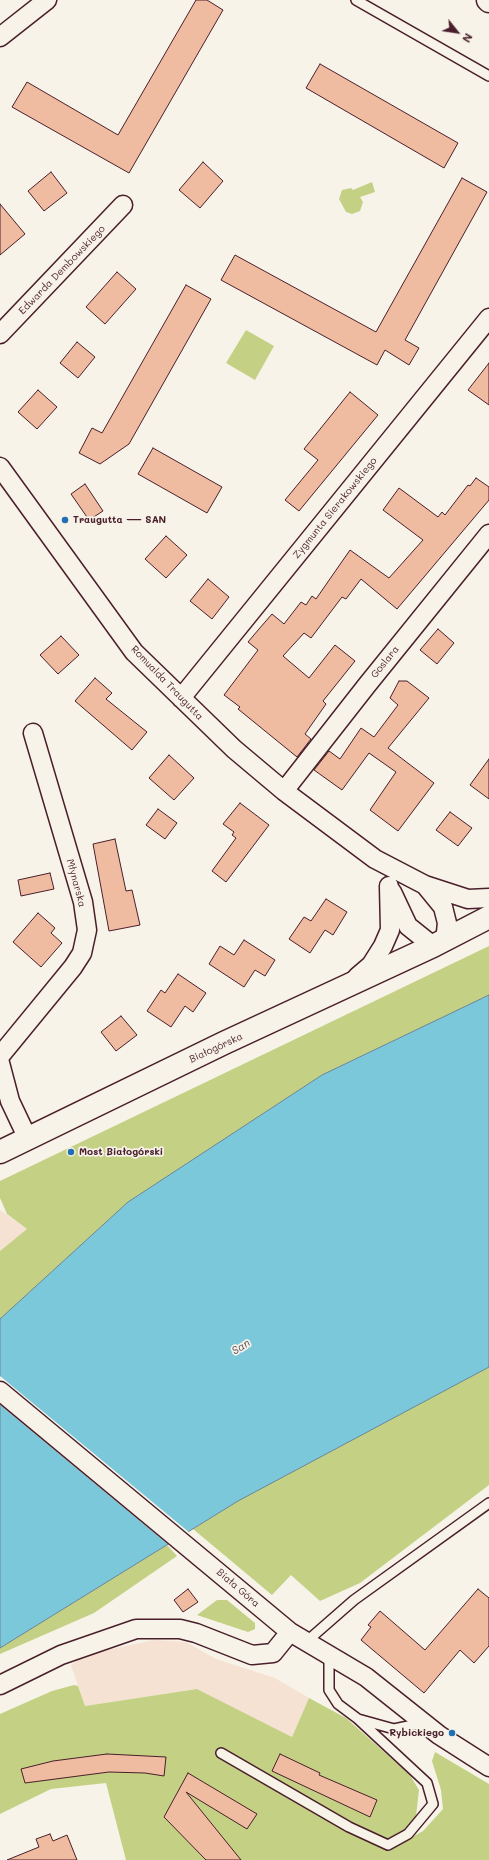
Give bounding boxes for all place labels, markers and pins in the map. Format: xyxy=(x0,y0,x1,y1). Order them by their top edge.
place label: Traugutta — SAN xyxy=(73,514,166,526)
marker: Traugutta — SAN xyxy=(60,515,70,525)
place label: Most Białogórski xyxy=(79,1146,163,1158)
marker: Most Białogórski xyxy=(66,1147,76,1157)
place label: Rybickiego xyxy=(389,1727,444,1739)
marker: Rybickiego xyxy=(447,1728,457,1738)

